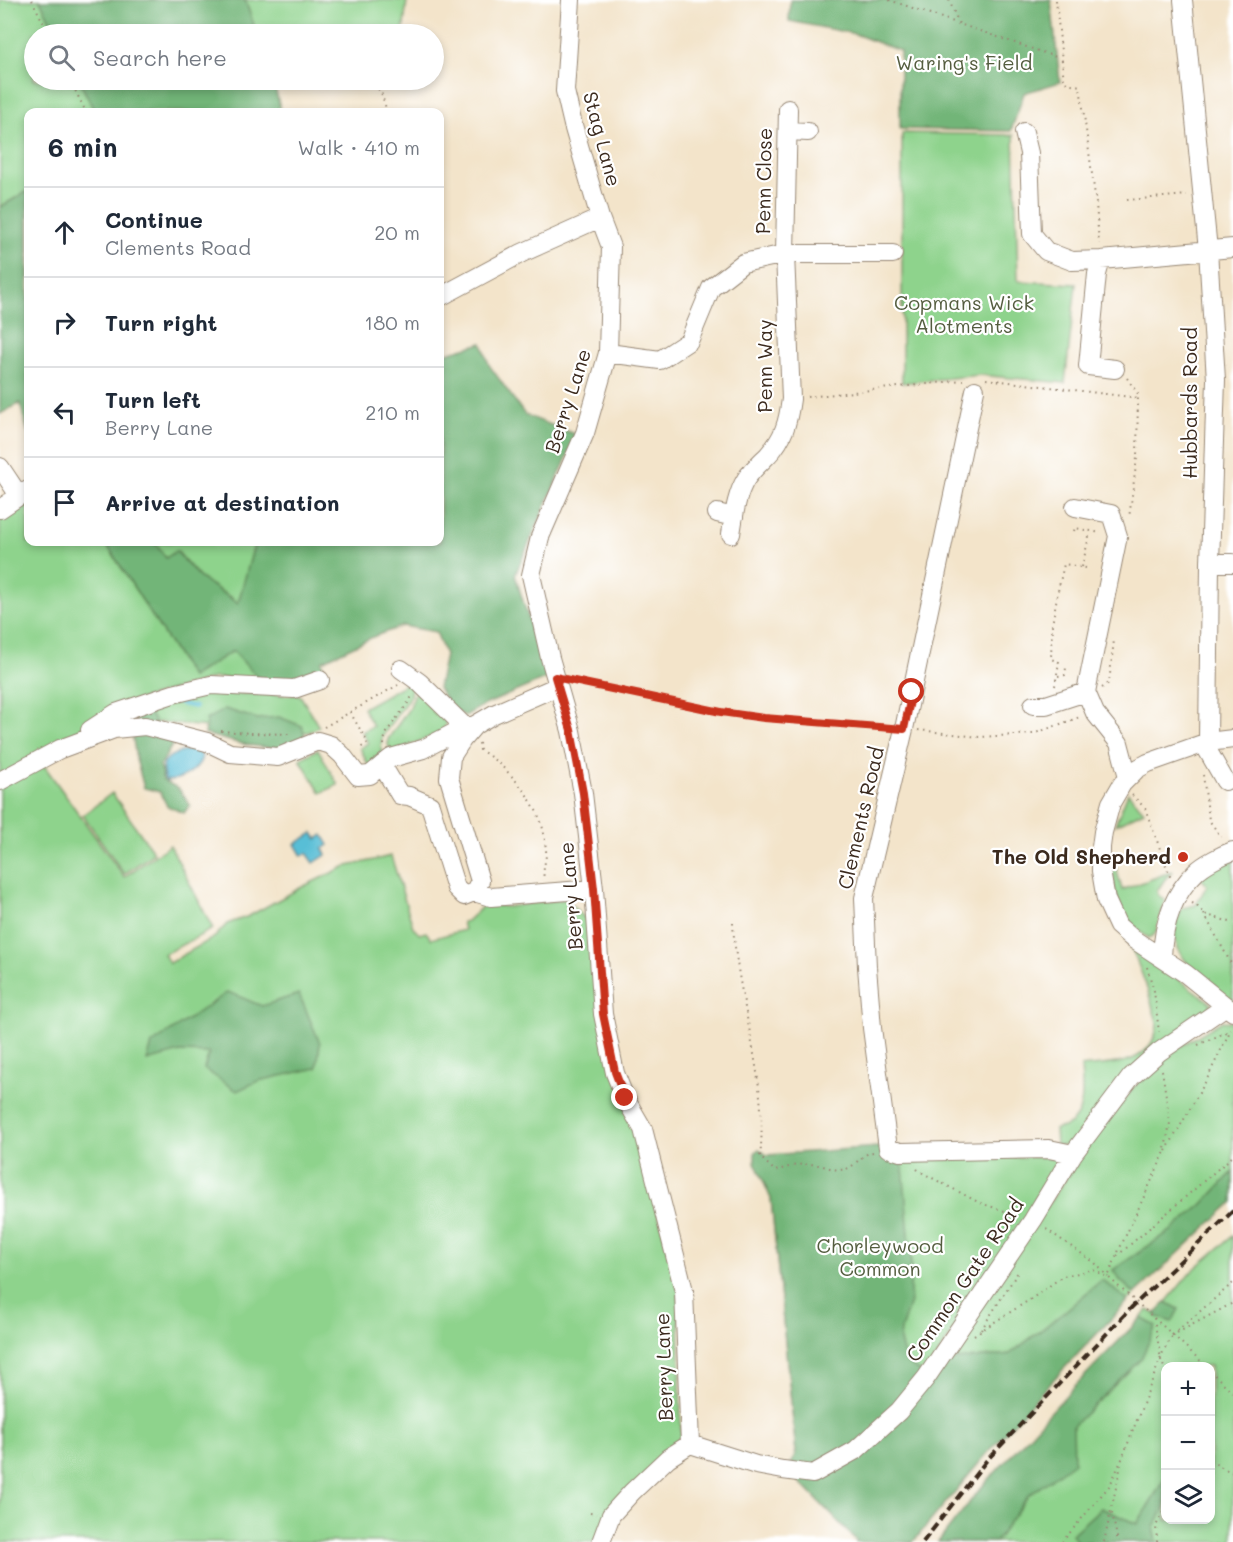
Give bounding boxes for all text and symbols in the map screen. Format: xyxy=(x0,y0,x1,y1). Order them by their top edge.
search box xyxy=(24,24,444,90)
icon: search xyxy=(45,41,78,74)
text: Search here xyxy=(93,43,227,72)
park label: Waring's Field xyxy=(896,49,1032,75)
street label: Stag Lane xyxy=(578,89,628,189)
street label: Penn Close xyxy=(749,128,777,234)
text: 6 min xyxy=(48,130,117,164)
text: Walk · 410 m xyxy=(297,134,420,160)
text: Continue xyxy=(105,205,203,234)
icon: ahead xyxy=(48,216,81,249)
text: 20 m xyxy=(374,219,420,245)
text: Clements Road xyxy=(105,234,251,260)
park label: Copmans Wick Alotments xyxy=(894,289,1034,338)
icon: right xyxy=(48,306,81,339)
text: Turn right xyxy=(105,308,217,337)
text: 180 m xyxy=(364,309,420,335)
street label: Penn Way xyxy=(751,319,777,413)
street label: Hubbards Road xyxy=(1176,327,1202,479)
street label: Berry Lane xyxy=(538,345,596,456)
text: Turn left xyxy=(105,385,201,414)
icon: left xyxy=(48,396,81,429)
text: 210 m xyxy=(365,399,420,425)
text: Berry Lane xyxy=(105,414,213,440)
icon: arrive xyxy=(48,486,81,519)
text: Arrive at destination xyxy=(105,488,340,517)
route start xyxy=(898,678,924,704)
street label: Clements Road xyxy=(831,744,889,892)
street label: Berry Lane xyxy=(552,841,588,951)
place label: The Old Shepherd xyxy=(992,843,1171,869)
marker: The Old Shepherd xyxy=(1176,850,1190,864)
route end xyxy=(611,1084,637,1110)
street label: Common Gate Road xyxy=(900,1193,1029,1366)
park label: Chorleywood Common xyxy=(816,1232,944,1281)
street label: Berry Lane xyxy=(648,1313,678,1422)
map controls xyxy=(1161,1362,1215,1524)
button: + xyxy=(1161,1362,1215,1416)
button: − xyxy=(1161,1416,1215,1470)
button: layers xyxy=(1161,1470,1215,1524)

